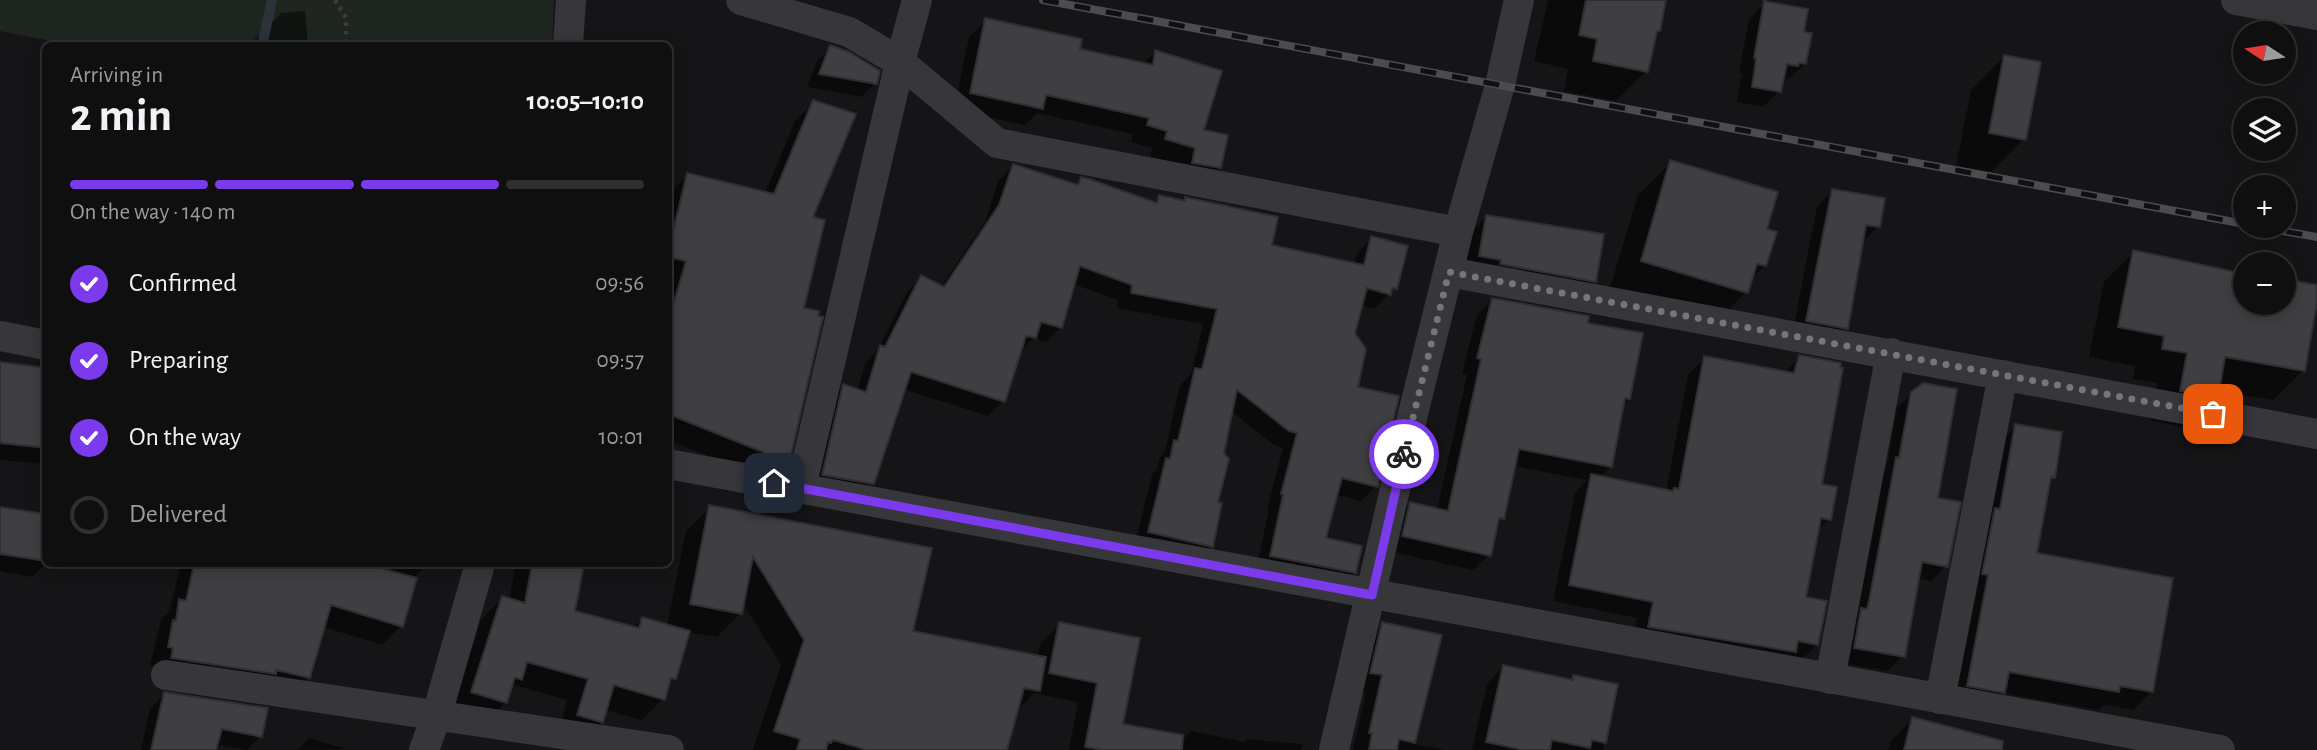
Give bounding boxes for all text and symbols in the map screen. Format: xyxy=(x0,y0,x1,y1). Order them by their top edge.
north arrow xyxy=(2233,21,2296,84)
map controls xyxy=(2233,21,2296,315)
text: Arriving in xyxy=(70,64,163,87)
text: 10:05–10:10 xyxy=(527,88,644,114)
text: 2 min xyxy=(70,93,172,139)
button: layers xyxy=(2233,98,2296,161)
button: + xyxy=(2233,175,2296,238)
text: On the way · 140 m xyxy=(70,201,235,224)
button: − xyxy=(2233,252,2296,315)
icon: check xyxy=(70,265,108,303)
text: Confirmed xyxy=(129,270,237,296)
text: 09:56 xyxy=(595,272,644,295)
icon: check xyxy=(70,342,108,380)
text: Preparing xyxy=(129,347,228,373)
text: 09:57 xyxy=(597,349,644,372)
pin xyxy=(2183,384,2243,444)
icon: bag xyxy=(2194,395,2232,433)
icon: check xyxy=(70,419,108,457)
courier xyxy=(1369,419,1439,489)
text: On the way xyxy=(129,424,241,450)
text: 10:01 xyxy=(599,426,644,449)
icon: bike xyxy=(1385,435,1423,473)
pin xyxy=(744,453,804,513)
icon: home xyxy=(755,464,793,502)
text: Delivered xyxy=(129,501,227,527)

